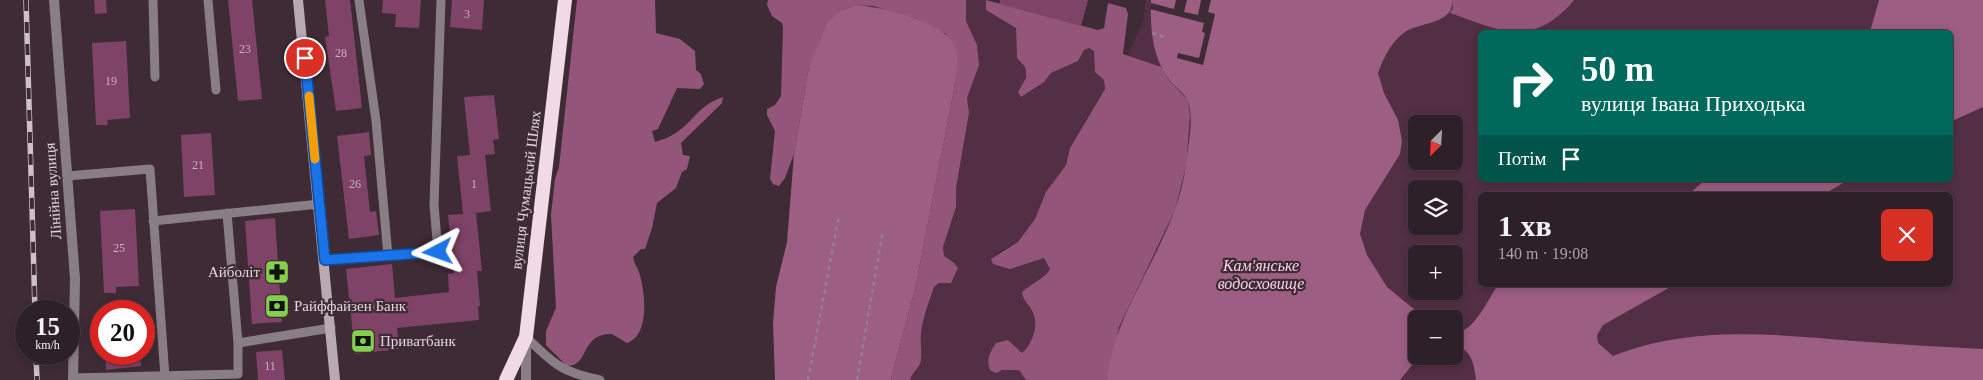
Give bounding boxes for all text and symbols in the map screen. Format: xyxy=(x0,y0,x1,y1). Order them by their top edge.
house number: 3 xyxy=(464,7,470,21)
pin xyxy=(284,37,326,79)
house number: 23 xyxy=(239,42,251,56)
icon: arrive xyxy=(291,44,319,72)
house number: 28 xyxy=(335,46,347,60)
icon: right xyxy=(1498,50,1563,115)
text: 50 m xyxy=(1581,50,1654,89)
house number: 19 xyxy=(105,74,117,88)
text: вулиця Івана Приходька xyxy=(1581,91,1806,116)
street label: вулиця Чумацький Шлях xyxy=(508,109,544,270)
north arrow xyxy=(1408,115,1462,170)
map controls xyxy=(1408,115,1463,365)
street label: Лінійна вулиця xyxy=(42,142,64,240)
icon: arrive xyxy=(1557,145,1585,173)
text: Потім xyxy=(1498,148,1547,169)
house number: 21 xyxy=(192,158,204,172)
house number: 26 xyxy=(349,177,361,191)
house number: 1 xyxy=(471,177,477,191)
button: layers xyxy=(1408,180,1463,235)
text: 1 хв xyxy=(1498,209,1552,242)
button: close xyxy=(1881,209,1933,261)
position arrow xyxy=(411,225,463,277)
house number: 25 xyxy=(113,241,125,255)
button: + xyxy=(1408,245,1463,300)
text: 140 m · 19:08 xyxy=(1498,245,1588,262)
water label: Кам'янське водосховище xyxy=(1218,257,1304,293)
pharmacy icon: Айболіт xyxy=(264,259,290,285)
place label: Айболіт xyxy=(208,264,260,280)
bank icon: Райффайзен Банк xyxy=(264,293,290,319)
place label: Райффайзен Банк xyxy=(294,298,407,314)
speed limit sign: 20 xyxy=(90,300,155,365)
button: − xyxy=(1408,310,1463,365)
text: 15 xyxy=(35,313,60,340)
bank icon: Приватбанк xyxy=(350,328,376,354)
place label: Приватбанк xyxy=(380,333,456,349)
text: km/h xyxy=(35,338,60,352)
house number: 11 xyxy=(264,359,276,373)

